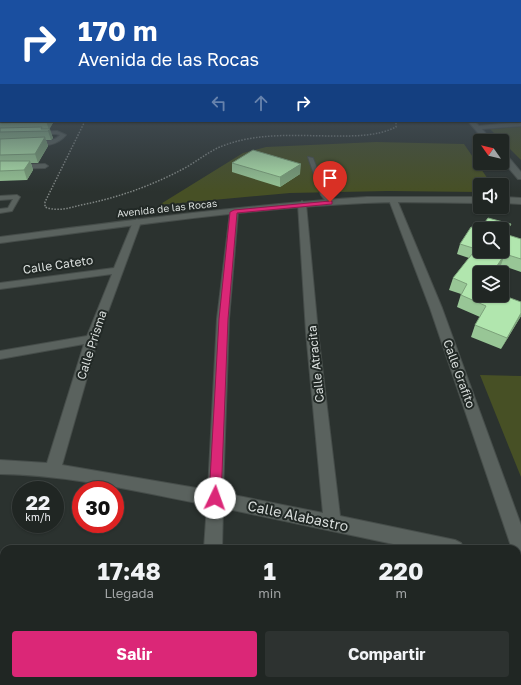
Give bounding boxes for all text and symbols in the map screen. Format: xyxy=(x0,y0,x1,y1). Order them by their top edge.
text: 170 m xyxy=(78,14,157,47)
icon: right xyxy=(12,16,64,68)
text: Avenida de las Rocas xyxy=(78,48,259,70)
icon: left xyxy=(208,92,230,114)
icon: ahead xyxy=(250,92,272,114)
icon: right xyxy=(292,92,314,114)
north arrow xyxy=(473,134,509,170)
map controls xyxy=(473,134,509,302)
pin xyxy=(313,161,347,202)
icon: arrive xyxy=(319,167,341,189)
button: sound xyxy=(473,178,509,214)
street label: Avenida de las Rocas xyxy=(116,197,218,219)
button: search xyxy=(473,222,509,258)
street label: Calle Cateto xyxy=(22,252,94,277)
button: layers xyxy=(473,266,509,302)
street label: Calle Prisma xyxy=(73,308,110,381)
street label: Calle Atracita xyxy=(304,325,327,403)
street label: Calle Grafito xyxy=(440,338,479,410)
position arrow xyxy=(194,477,236,519)
speed limit sign: 30 xyxy=(72,481,124,533)
text: 22 xyxy=(26,490,50,514)
street label: Calle Alabastro xyxy=(246,497,350,534)
text: km/h xyxy=(25,511,51,523)
text: 17:48 xyxy=(97,556,161,585)
text: 1 xyxy=(264,556,276,585)
text: 220 xyxy=(379,556,424,585)
text: Llegada xyxy=(104,585,154,601)
text: min xyxy=(258,585,281,601)
text: m xyxy=(395,585,407,601)
button: Salir xyxy=(12,631,257,677)
button: Compartir xyxy=(265,631,509,677)

